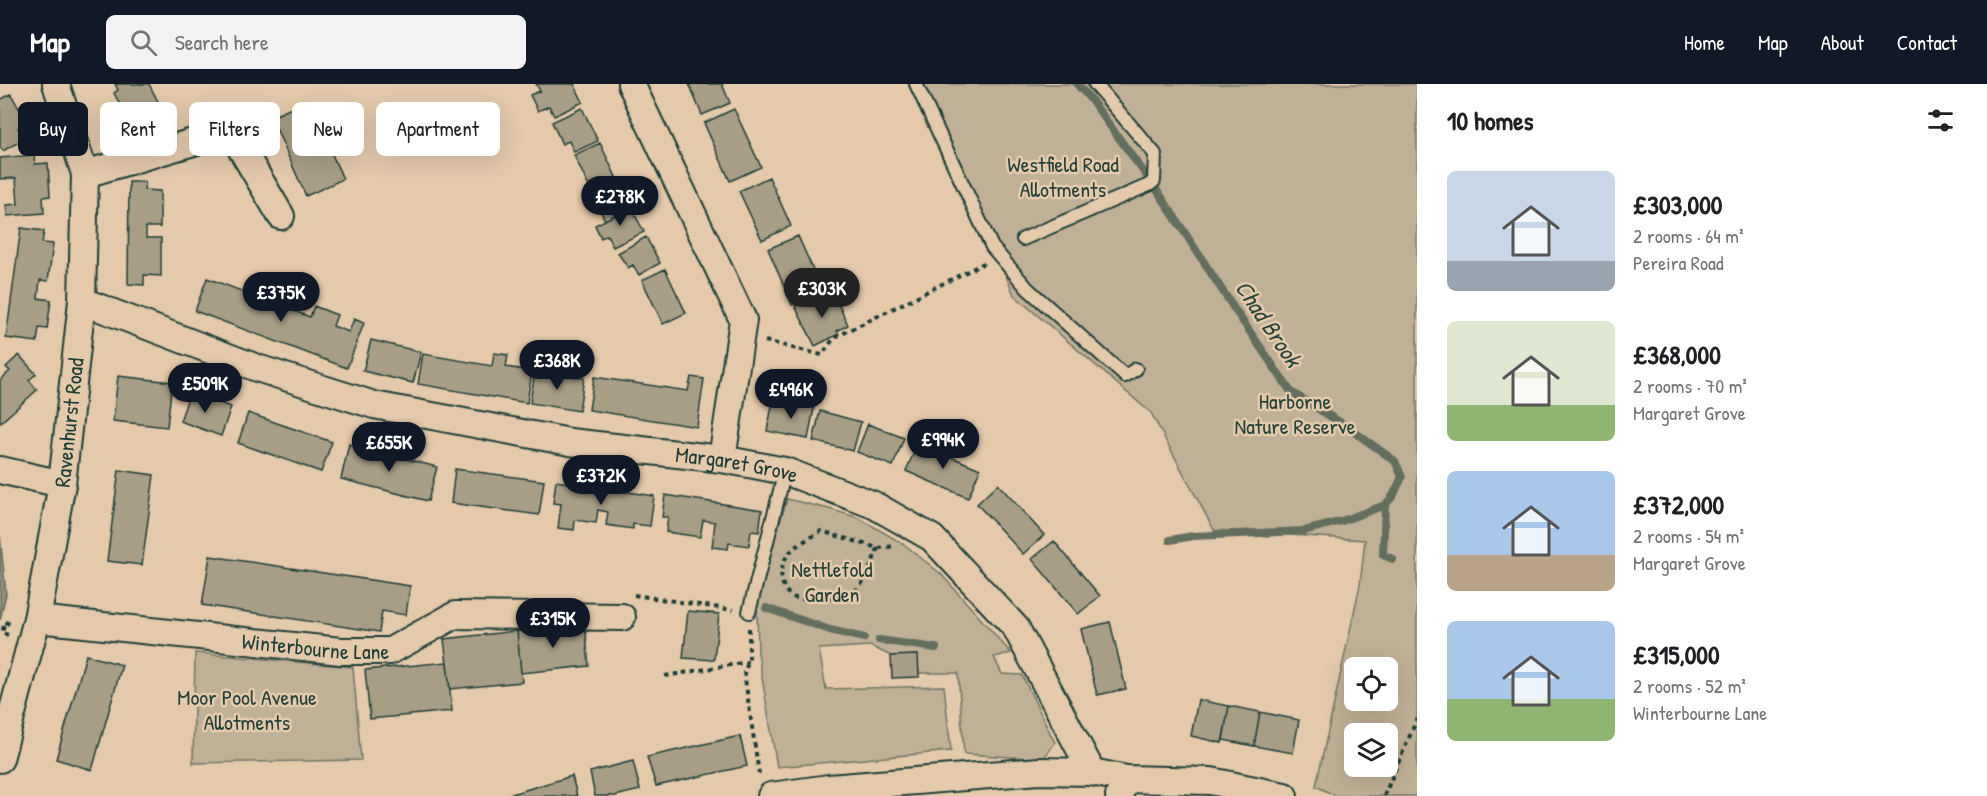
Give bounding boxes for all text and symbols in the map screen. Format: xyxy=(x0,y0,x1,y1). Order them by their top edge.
search box xyxy=(106,15,526,69)
text: Map xyxy=(30,23,70,61)
icon: search xyxy=(127,26,160,59)
text: Search here xyxy=(175,27,269,57)
text: Home xyxy=(1684,28,1725,57)
text: Map xyxy=(1758,28,1788,57)
text: About xyxy=(1821,28,1864,57)
text: Contact xyxy=(1897,28,1957,57)
chip: Buy xyxy=(18,102,88,156)
chip: Rent xyxy=(100,102,177,156)
chip: Filters xyxy=(189,102,280,156)
chip: New xyxy=(292,102,364,156)
chip: Apartment xyxy=(376,102,500,156)
text: 10 homes xyxy=(1447,103,1534,138)
icon: filters xyxy=(1924,104,1957,137)
park label: Westfield Road Allotments xyxy=(1007,149,1119,204)
pin: £278K xyxy=(578,176,662,227)
text: £278K xyxy=(595,182,645,209)
text: £303,000 xyxy=(1633,187,1722,222)
icon: home xyxy=(1495,195,1567,267)
text: 2 rooms · 64 m² xyxy=(1633,222,1744,249)
text: Pereira Road xyxy=(1633,249,1724,276)
pin: £303K xyxy=(780,268,864,319)
pin: £375K xyxy=(239,272,323,323)
water label: Chad Brook xyxy=(1228,273,1311,374)
text: £303K xyxy=(798,274,846,301)
text: £375K xyxy=(257,278,305,305)
text: £368,000 xyxy=(1633,337,1721,372)
pin: £368K xyxy=(515,340,599,391)
icon: home xyxy=(1495,345,1567,417)
text: £368K xyxy=(533,346,581,373)
street label: Ravenhurst Road xyxy=(47,356,91,489)
pin: £509K xyxy=(163,363,247,414)
text: £509K xyxy=(182,369,228,396)
pin: £496K xyxy=(749,369,833,420)
text: 2 rooms · 70 m² xyxy=(1633,372,1747,399)
text: £496K xyxy=(769,375,813,402)
park label: Harborne Nature Reserve xyxy=(1235,386,1356,441)
text: Margaret Grove xyxy=(1633,399,1746,426)
pin: £994K xyxy=(901,419,985,470)
pin: £655K xyxy=(347,422,431,473)
text: £994K xyxy=(921,425,965,452)
text: £655K xyxy=(366,428,412,455)
street label: Margaret Grove xyxy=(674,439,803,490)
pin: £372K xyxy=(559,455,643,506)
text: £372K xyxy=(576,461,626,488)
text: £372,000 xyxy=(1633,487,1724,522)
icon: home xyxy=(1495,495,1567,567)
text: 2 rooms · 54 m² xyxy=(1633,522,1744,549)
text: Margaret Grove xyxy=(1633,549,1746,576)
park label: Nettlefold Garden xyxy=(791,554,873,609)
pin: £315K xyxy=(511,598,595,649)
text: £315K xyxy=(530,604,576,631)
street label: Winterbourne Lane xyxy=(240,626,389,666)
text: £315,000 xyxy=(1633,637,1720,672)
icon: home xyxy=(1495,645,1567,717)
map controls xyxy=(1344,657,1398,777)
button: locate xyxy=(1344,657,1398,711)
text: 2 rooms · 52 m² xyxy=(1633,672,1746,699)
park label: Moor Pool Avenue Allotments xyxy=(177,682,317,737)
text: Winterbourne Lane xyxy=(1633,699,1767,726)
button: layers xyxy=(1344,723,1398,777)

